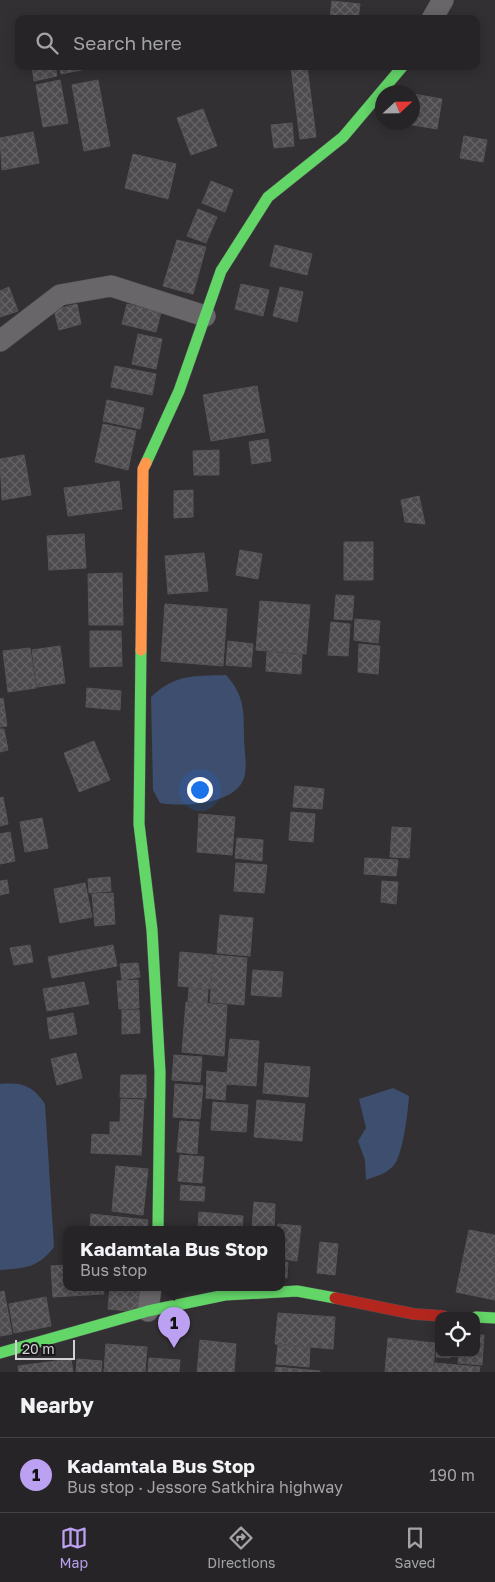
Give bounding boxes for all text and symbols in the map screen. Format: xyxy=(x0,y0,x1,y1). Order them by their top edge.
search box xyxy=(15,15,480,70)
icon: search xyxy=(33,29,61,57)
text: Search here xyxy=(73,31,182,54)
north arrow xyxy=(375,85,420,130)
your location xyxy=(187,777,213,803)
popup xyxy=(63,1226,285,1291)
text: Kadamtala Bus Stop xyxy=(80,1237,268,1260)
text: Bus stop xyxy=(80,1260,147,1280)
pin: 1 xyxy=(158,1307,190,1348)
map controls xyxy=(435,1312,480,1357)
button: locate xyxy=(435,1312,480,1357)
scale bar xyxy=(15,1337,75,1360)
text: 20 m xyxy=(22,1340,55,1357)
text: Nearby xyxy=(20,1392,94,1418)
text: Kadamtala Bus Stop xyxy=(67,1454,255,1477)
text: 1 xyxy=(32,1465,40,1485)
text: 190 m xyxy=(429,1465,475,1485)
text: Bus stop · Jessore Satkhira highway xyxy=(67,1477,343,1497)
tab: Map xyxy=(60,1524,88,1571)
tab: Directions xyxy=(207,1524,276,1571)
tab: Saved xyxy=(395,1524,435,1571)

